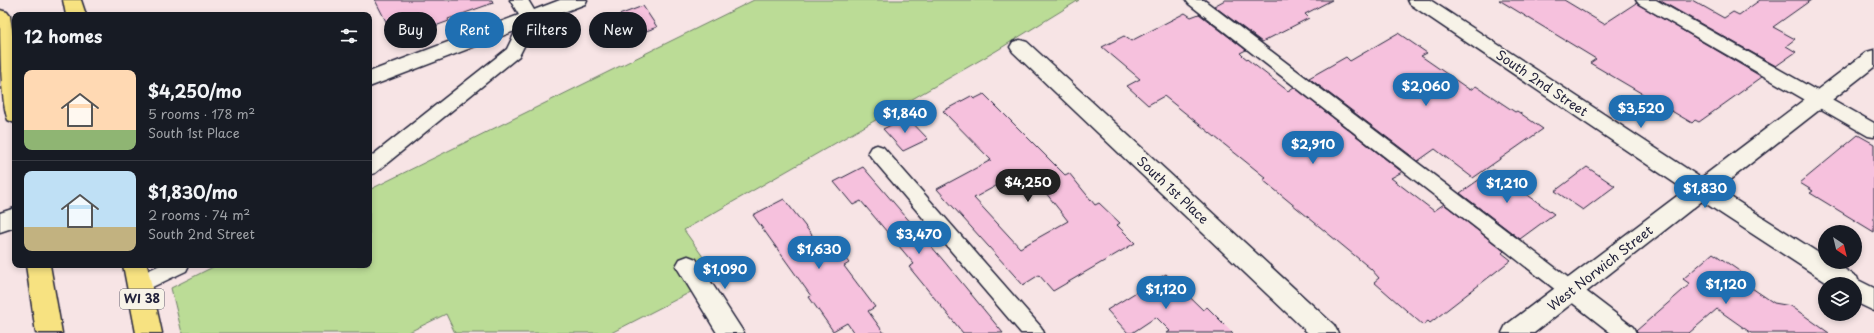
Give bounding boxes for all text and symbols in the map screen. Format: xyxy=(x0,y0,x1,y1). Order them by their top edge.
chip: Buy xyxy=(384,12,437,48)
chip: Rent xyxy=(445,12,504,48)
chip: Filters xyxy=(512,12,581,48)
chip: New xyxy=(589,12,647,48)
text: 12 homes xyxy=(24,23,102,49)
icon: filters xyxy=(338,25,360,47)
street label: South 2nd Street xyxy=(1493,45,1592,120)
pin: $2,060 xyxy=(1393,73,1459,107)
text: $2,060 xyxy=(1402,76,1450,95)
text: $4,250/mo xyxy=(148,78,241,104)
icon: home xyxy=(56,86,104,134)
pin: $3,520 xyxy=(1608,95,1674,129)
text: $3,520 xyxy=(1618,98,1664,117)
pin: $1,840 xyxy=(872,100,938,134)
text: $1,840 xyxy=(883,103,927,122)
text: 5 rooms · 178 m² xyxy=(148,104,255,123)
text: South 1st Place xyxy=(148,123,240,142)
pin: $2,910 xyxy=(1280,131,1346,165)
text: $2,910 xyxy=(1291,134,1335,153)
street label: South 1st Place xyxy=(1133,151,1213,228)
pin: $4,250 xyxy=(995,169,1061,203)
pin: $1,210 xyxy=(1474,170,1540,204)
text: $4,250 xyxy=(1004,172,1052,191)
text: $1,210 xyxy=(1486,173,1528,192)
pin: $1,830 xyxy=(1672,175,1738,209)
text: $1,830 xyxy=(1683,178,1727,197)
text: $1,830/mo xyxy=(148,179,238,205)
icon: home xyxy=(56,187,104,235)
text: 2 rooms · 74 m² xyxy=(148,205,250,224)
street label: West Norwich Street xyxy=(1543,220,1656,315)
pin: $3,470 xyxy=(886,221,952,255)
text: South 2nd Street xyxy=(148,224,255,243)
text: $3,470 xyxy=(896,224,942,243)
north arrow xyxy=(1818,225,1862,269)
map controls xyxy=(1818,225,1862,321)
pin: $1,630 xyxy=(786,236,852,270)
text: $1,630 xyxy=(797,239,841,258)
pin: $1,090 xyxy=(692,256,758,290)
text: $1,090 xyxy=(703,259,747,278)
pin: $1,120 xyxy=(1693,271,1759,305)
text: $1,120 xyxy=(1705,274,1747,293)
pin: $1,120 xyxy=(1133,276,1199,310)
button: layers xyxy=(1818,277,1862,321)
text: $1,120 xyxy=(1145,279,1187,298)
road number: WI 38 xyxy=(120,289,164,309)

